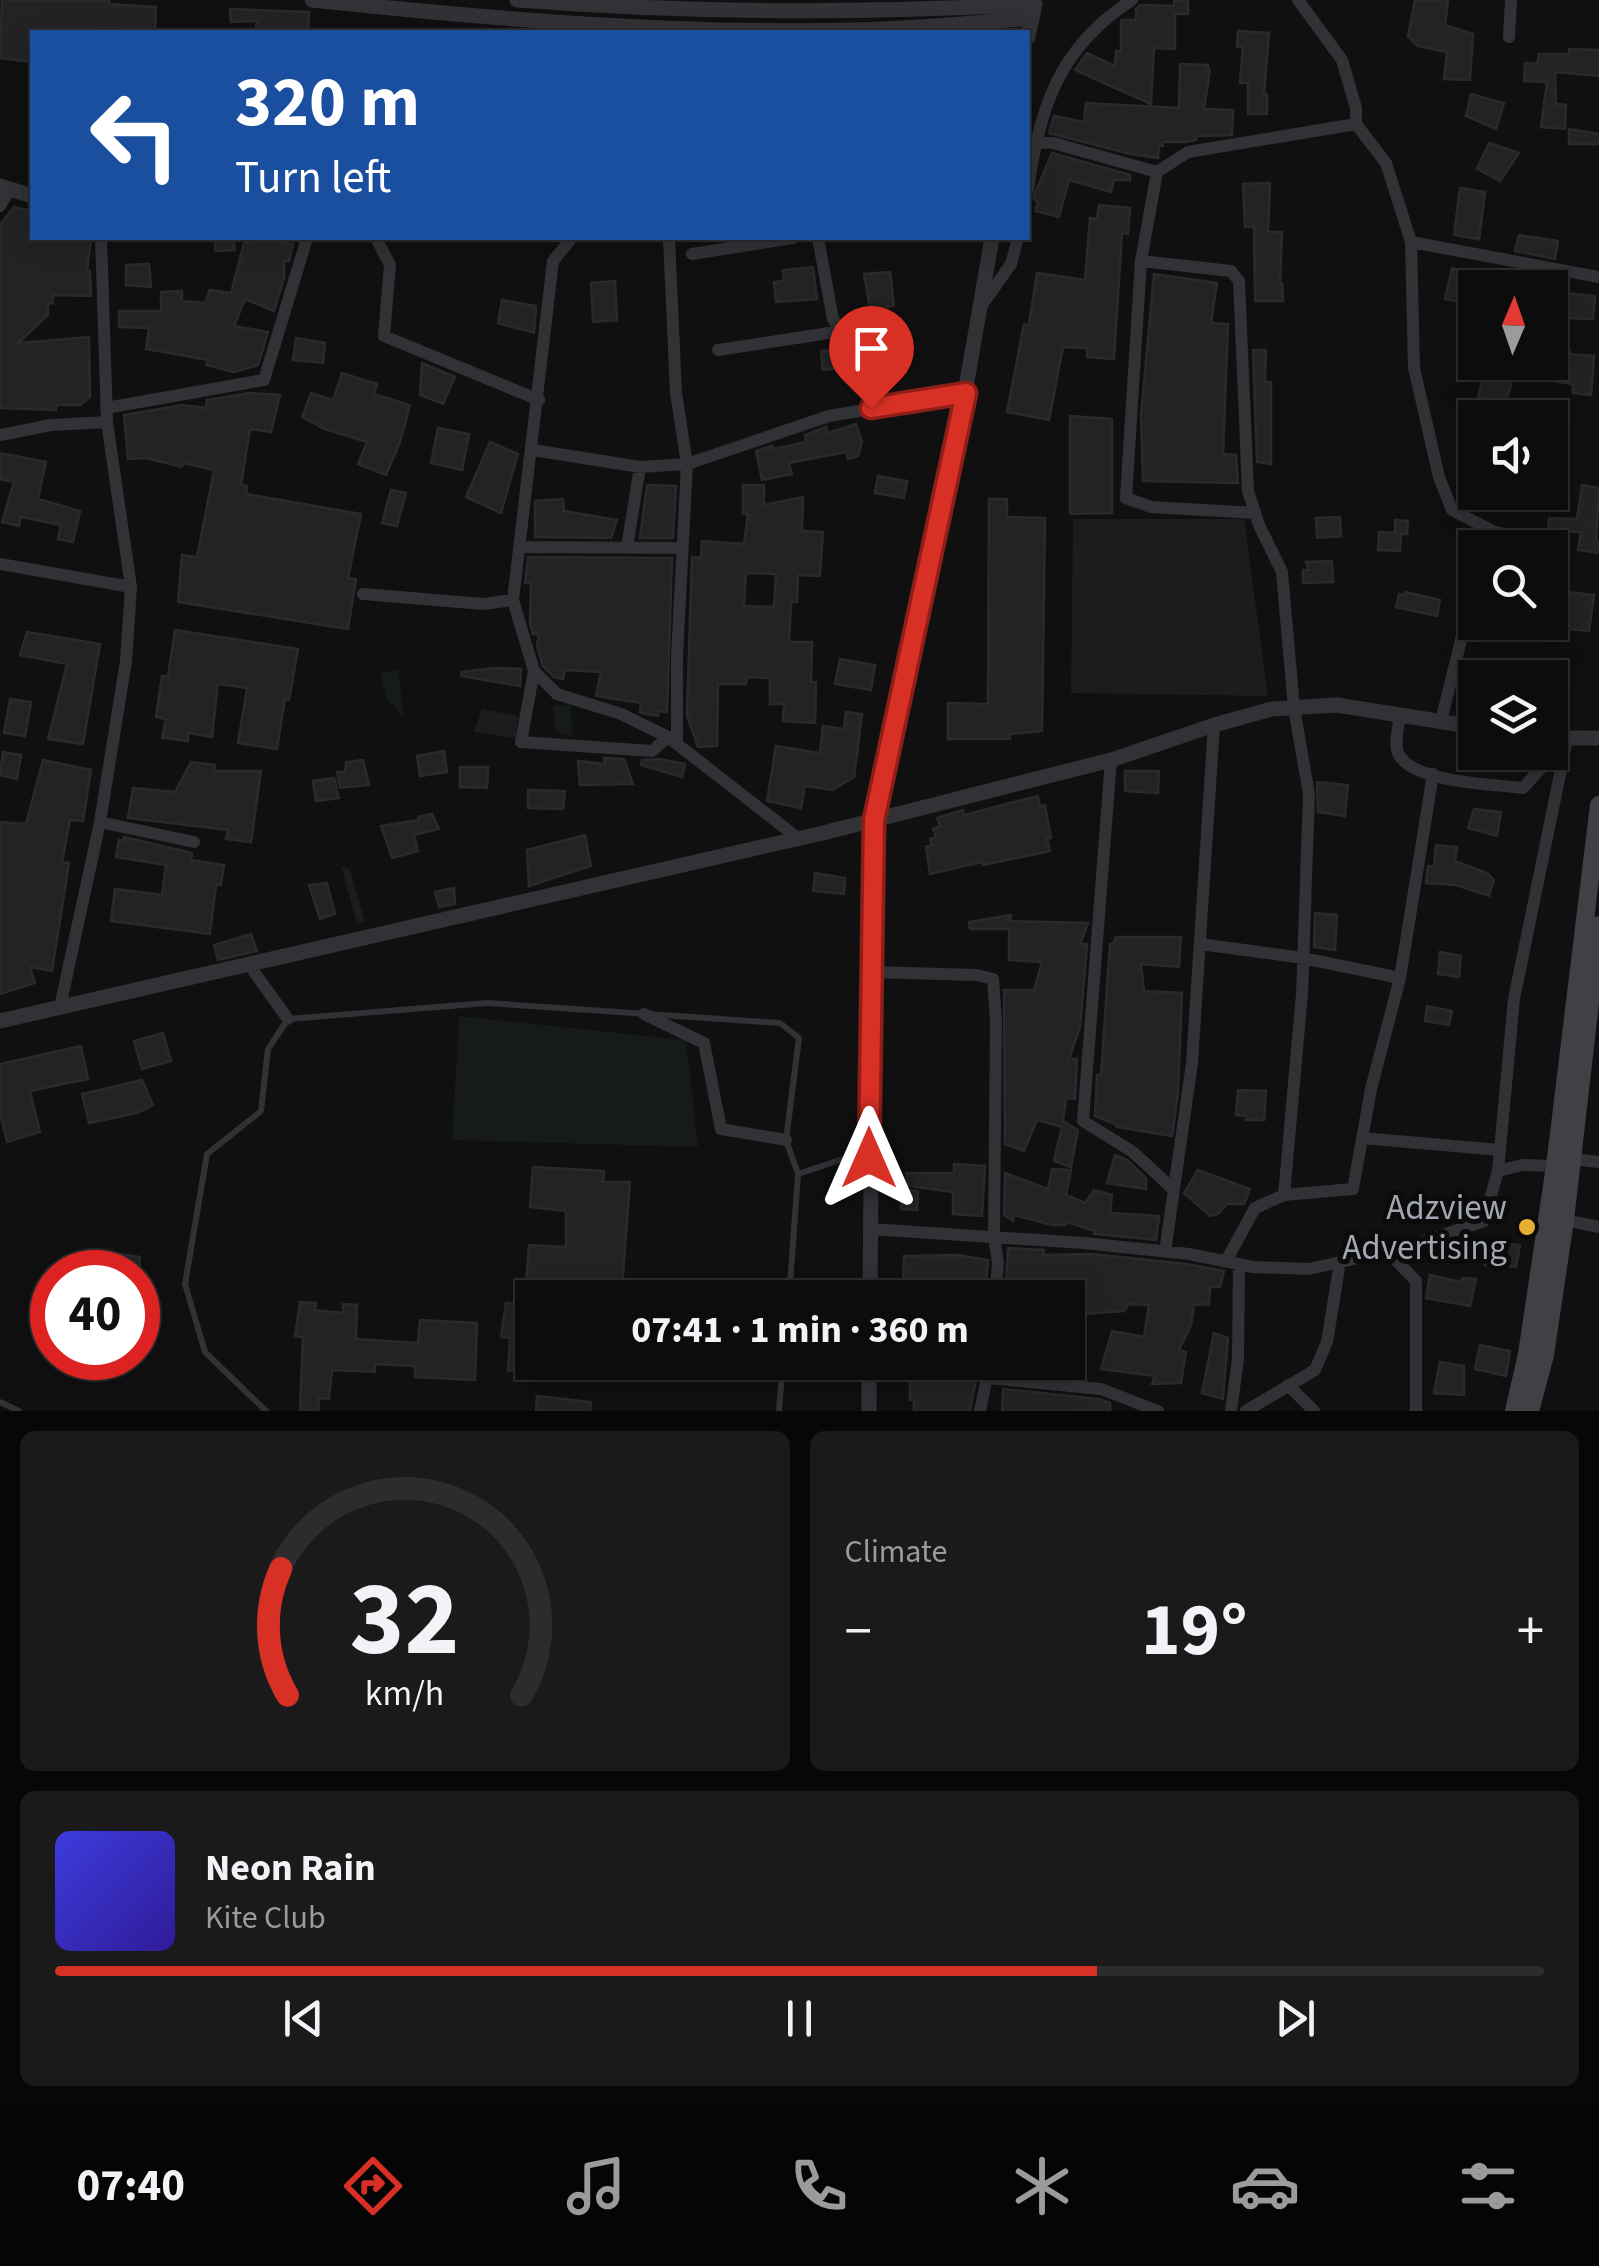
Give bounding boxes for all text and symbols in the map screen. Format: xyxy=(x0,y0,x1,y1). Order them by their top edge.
text: 320 m xyxy=(235,53,420,153)
icon: left xyxy=(70,70,200,200)
text: Turn left xyxy=(235,146,391,210)
north arrow xyxy=(1458,270,1568,380)
map controls xyxy=(1458,270,1568,770)
pin xyxy=(829,306,914,409)
icon: arrive xyxy=(844,321,899,376)
button: sound xyxy=(1458,400,1568,510)
button: search xyxy=(1458,530,1568,640)
button: layers xyxy=(1458,660,1568,770)
position arrow xyxy=(817,1106,921,1210)
place label: Adzview Advertising xyxy=(1342,1183,1507,1273)
marker: Adzview Advertising xyxy=(1516,1216,1538,1238)
speed limit sign: 40 xyxy=(30,1250,160,1380)
text: 07:41 · 1 min · 360 m xyxy=(631,1303,969,1357)
text: Climate xyxy=(845,1529,947,1575)
text: 32 xyxy=(350,1547,460,1695)
text: 19° xyxy=(1141,1577,1248,1684)
text: − xyxy=(845,1593,872,1671)
text: + xyxy=(1517,1593,1544,1671)
text: km/h xyxy=(365,1668,444,1719)
text: Neon Rain xyxy=(205,1841,376,1895)
text: Kite Club xyxy=(205,1895,326,1941)
icon: previous xyxy=(276,1991,331,2046)
icon: pause xyxy=(772,1991,827,2046)
icon: next xyxy=(1268,1991,1323,2046)
icon: directions xyxy=(338,2151,408,2221)
icon: music xyxy=(561,2151,631,2221)
icon: phone xyxy=(784,2151,854,2221)
icon: climate xyxy=(1007,2151,1077,2221)
icon: car xyxy=(1230,2151,1300,2221)
icon: filters xyxy=(1453,2151,1523,2221)
text: 07:40 xyxy=(76,2154,185,2218)

